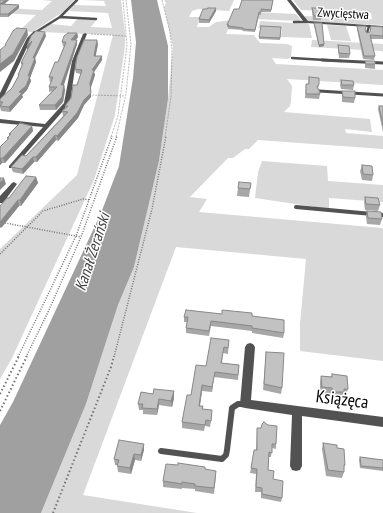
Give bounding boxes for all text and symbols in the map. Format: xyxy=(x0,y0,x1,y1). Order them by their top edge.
street label: Zwycięstwa xyxy=(317,5,369,23)
water label: Kanał Żerański xyxy=(71,211,115,293)
street label: Książęca xyxy=(314,386,370,414)

